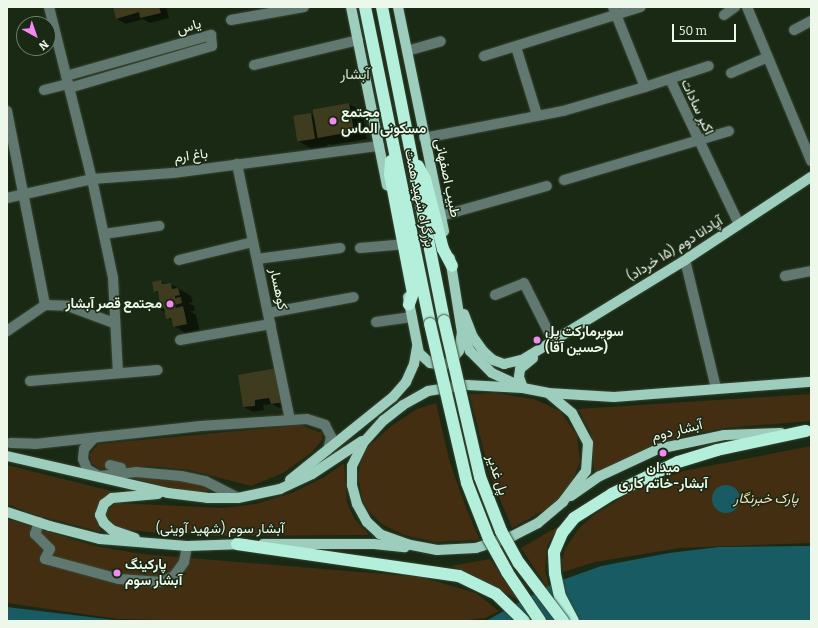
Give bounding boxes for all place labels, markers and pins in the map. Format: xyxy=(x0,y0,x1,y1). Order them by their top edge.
place label: مجتمع مسکونی الماس xyxy=(341,105,426,138)
marker: مجتمع مسکونی الماس xyxy=(328,116,338,126)
place label: مجتمع قصر آبشار xyxy=(65,296,162,312)
marker: مجتمع قصر آبشار xyxy=(165,299,175,309)
place label: سوپرمارکت پل (حسین آقا) xyxy=(545,324,624,356)
marker: سوپرمارکت پل (حسین آقا) xyxy=(532,335,542,345)
marker: میدان آبشار-خاتم کاری xyxy=(658,448,668,458)
place label: میدان آبشار-خاتم کاری xyxy=(618,460,708,492)
place label: پارکینگ آبشار سوم xyxy=(125,557,182,590)
marker: پارکینگ آبشار سوم xyxy=(112,568,122,578)

